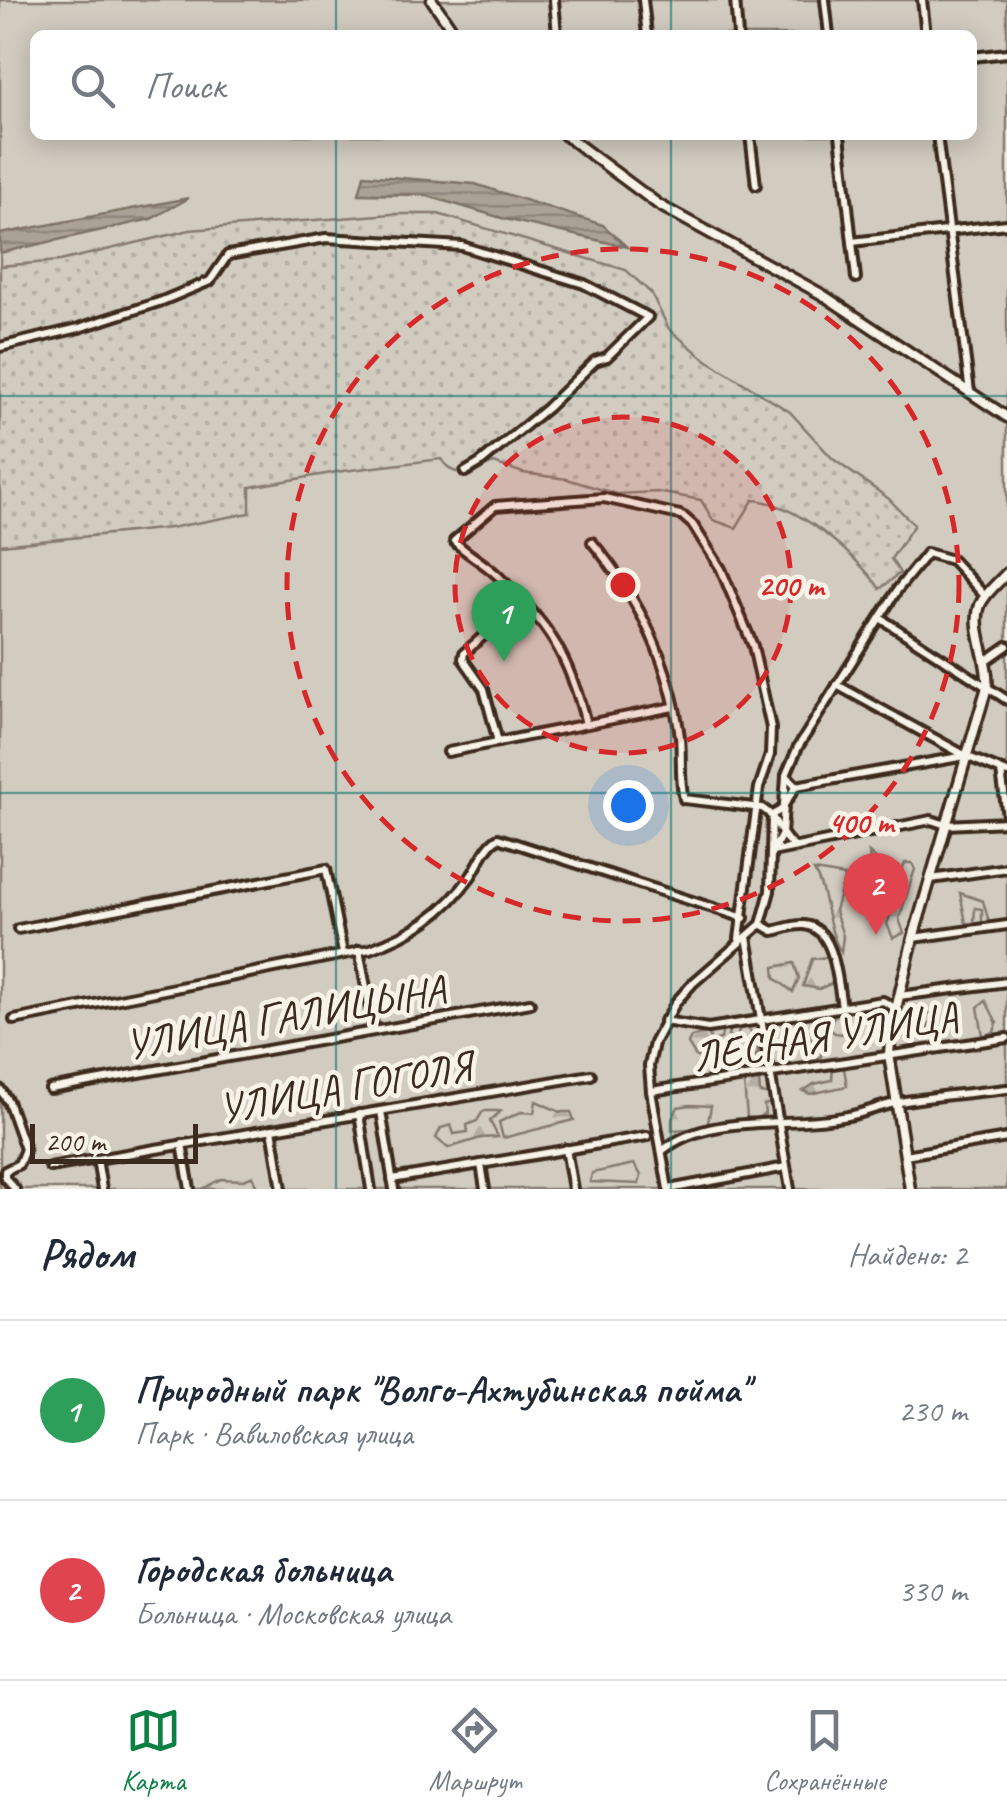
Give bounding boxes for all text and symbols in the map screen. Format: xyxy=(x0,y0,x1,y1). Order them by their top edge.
search box xyxy=(30,30,977,140)
icon: search xyxy=(65,58,120,113)
text: Поиск xyxy=(145,62,225,109)
centre of rings xyxy=(605,567,641,603)
text: 200 m xyxy=(759,567,826,605)
pin: 1 xyxy=(472,580,536,662)
your location xyxy=(603,780,654,831)
text: 400 m xyxy=(829,804,896,842)
pin: 2 xyxy=(844,852,908,935)
street label: УЛИЦА ГАЛИЦЫНА xyxy=(121,963,451,1072)
street label: ЛЕСНАЯ УЛИЦА xyxy=(689,989,962,1084)
street label: УЛИЦА ГОГОЛЯ xyxy=(215,1038,481,1136)
scale bar xyxy=(30,1119,198,1164)
text: 200 m xyxy=(45,1124,105,1159)
text: Рядом xyxy=(40,1228,134,1281)
text: Найдено: 2 xyxy=(848,1234,967,1275)
text: Природный парк "Волго-Ахтубинская пойма" xyxy=(135,1366,748,1413)
text: 1 xyxy=(65,1390,80,1431)
text: 230 m xyxy=(898,1390,967,1431)
text: Парк · Вавиловская улица xyxy=(135,1413,413,1454)
text: Городская больница xyxy=(135,1546,391,1593)
text: 2 xyxy=(65,1570,80,1611)
text: 330 m xyxy=(898,1570,967,1611)
text: Больница · Московская улица xyxy=(135,1593,451,1634)
tab: Карта xyxy=(122,1703,186,1798)
tab: Маршрут xyxy=(429,1703,521,1798)
tab: Сохранённые xyxy=(764,1703,886,1798)

